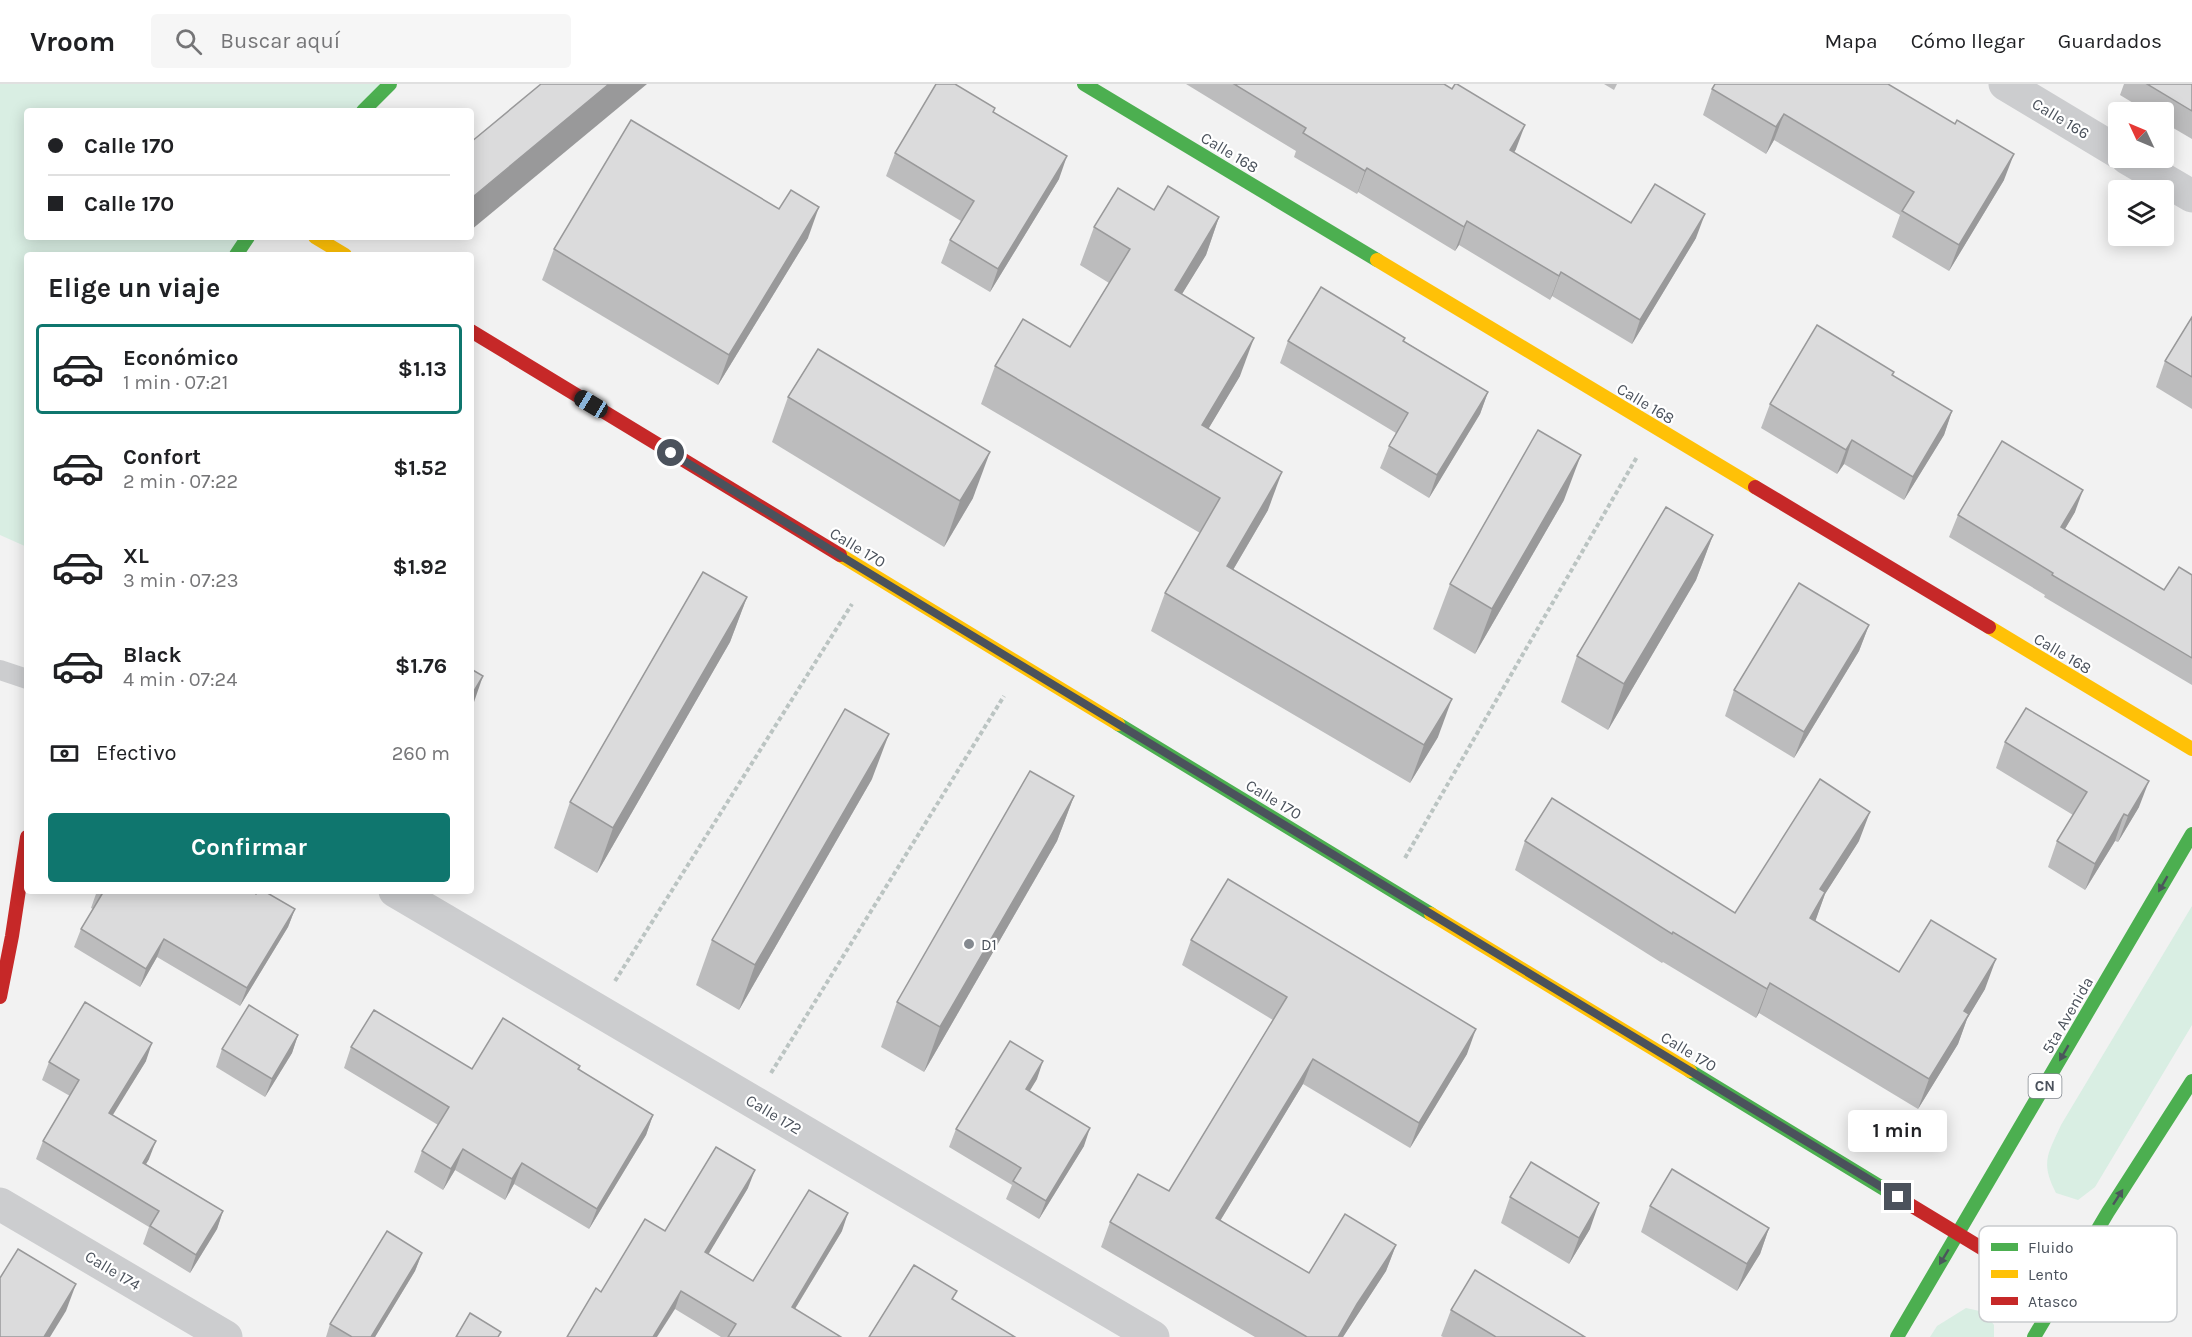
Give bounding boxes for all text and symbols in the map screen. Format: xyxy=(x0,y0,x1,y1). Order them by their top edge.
search box xyxy=(151,14,571,68)
text: Vroom xyxy=(30,25,115,58)
icon: search xyxy=(172,25,205,58)
text: Buscar aquí xyxy=(220,28,340,54)
text: Mapa xyxy=(1824,29,1878,53)
text: Cómo llegar xyxy=(1911,29,2025,53)
text: Guardados xyxy=(2058,29,2162,53)
street label: Calle 166 xyxy=(2029,94,2093,143)
north arrow xyxy=(2108,102,2174,168)
map controls xyxy=(2108,102,2174,246)
street label: Calle 168 xyxy=(1197,128,1262,177)
text: Calle 170 xyxy=(84,133,174,159)
button: layers xyxy=(2108,180,2174,246)
text: Calle 170 xyxy=(84,191,174,217)
text: Elige un viaje xyxy=(48,272,220,304)
icon: car xyxy=(51,342,105,396)
text: Económico xyxy=(123,345,238,371)
text: $1.13 xyxy=(398,356,447,382)
text: 1 min · 07:21 xyxy=(123,371,228,394)
street label: Calle 168 xyxy=(1613,379,1678,428)
car xyxy=(571,387,611,421)
route start xyxy=(657,439,684,466)
icon: car xyxy=(51,441,105,495)
text: Confort xyxy=(123,444,201,470)
text: $1.52 xyxy=(393,455,447,481)
text: 2 min · 07:22 xyxy=(123,470,238,493)
street label: Calle 170 xyxy=(826,523,889,572)
icon: car xyxy=(51,540,105,594)
text: XL xyxy=(123,543,149,569)
text: $1.92 xyxy=(393,554,447,580)
text: 3 min · 07:23 xyxy=(123,569,239,592)
street label: Calle 168 xyxy=(2030,629,2095,678)
icon: car xyxy=(51,639,105,693)
text: Black xyxy=(123,642,182,668)
text: $1.76 xyxy=(395,653,447,679)
text: 4 min · 07:24 xyxy=(123,668,237,691)
icon: cash xyxy=(48,737,81,770)
text: Efectivo xyxy=(96,740,176,766)
text: 260 m xyxy=(392,742,450,765)
street label: Calle 170 xyxy=(1242,775,1305,824)
button: Confirmar xyxy=(48,813,450,882)
one-way arrow xyxy=(2158,876,2168,893)
place label: D1 xyxy=(981,935,997,954)
marker: D1 xyxy=(962,937,976,951)
street label: 5ta Avenida xyxy=(2038,973,2097,1057)
street label: Calle 170 xyxy=(1657,1027,1720,1076)
one-way arrow xyxy=(2059,1045,2069,1062)
road number: CN xyxy=(2028,1074,2062,1098)
street label: Calle 172 xyxy=(742,1090,805,1138)
callout: 1 min xyxy=(1848,1110,1948,1152)
text: 1 min xyxy=(1872,1119,1923,1142)
route end xyxy=(1884,1183,1911,1210)
one-way arrow xyxy=(2112,1188,2123,1205)
legend xyxy=(1979,1226,2177,1322)
text: Fluido xyxy=(2028,1238,2074,1257)
street label: Calle 174 xyxy=(82,1246,144,1294)
one-way arrow xyxy=(1939,1249,1950,1265)
text: Lento xyxy=(2028,1265,2068,1284)
text: Atasco xyxy=(2028,1292,2077,1311)

